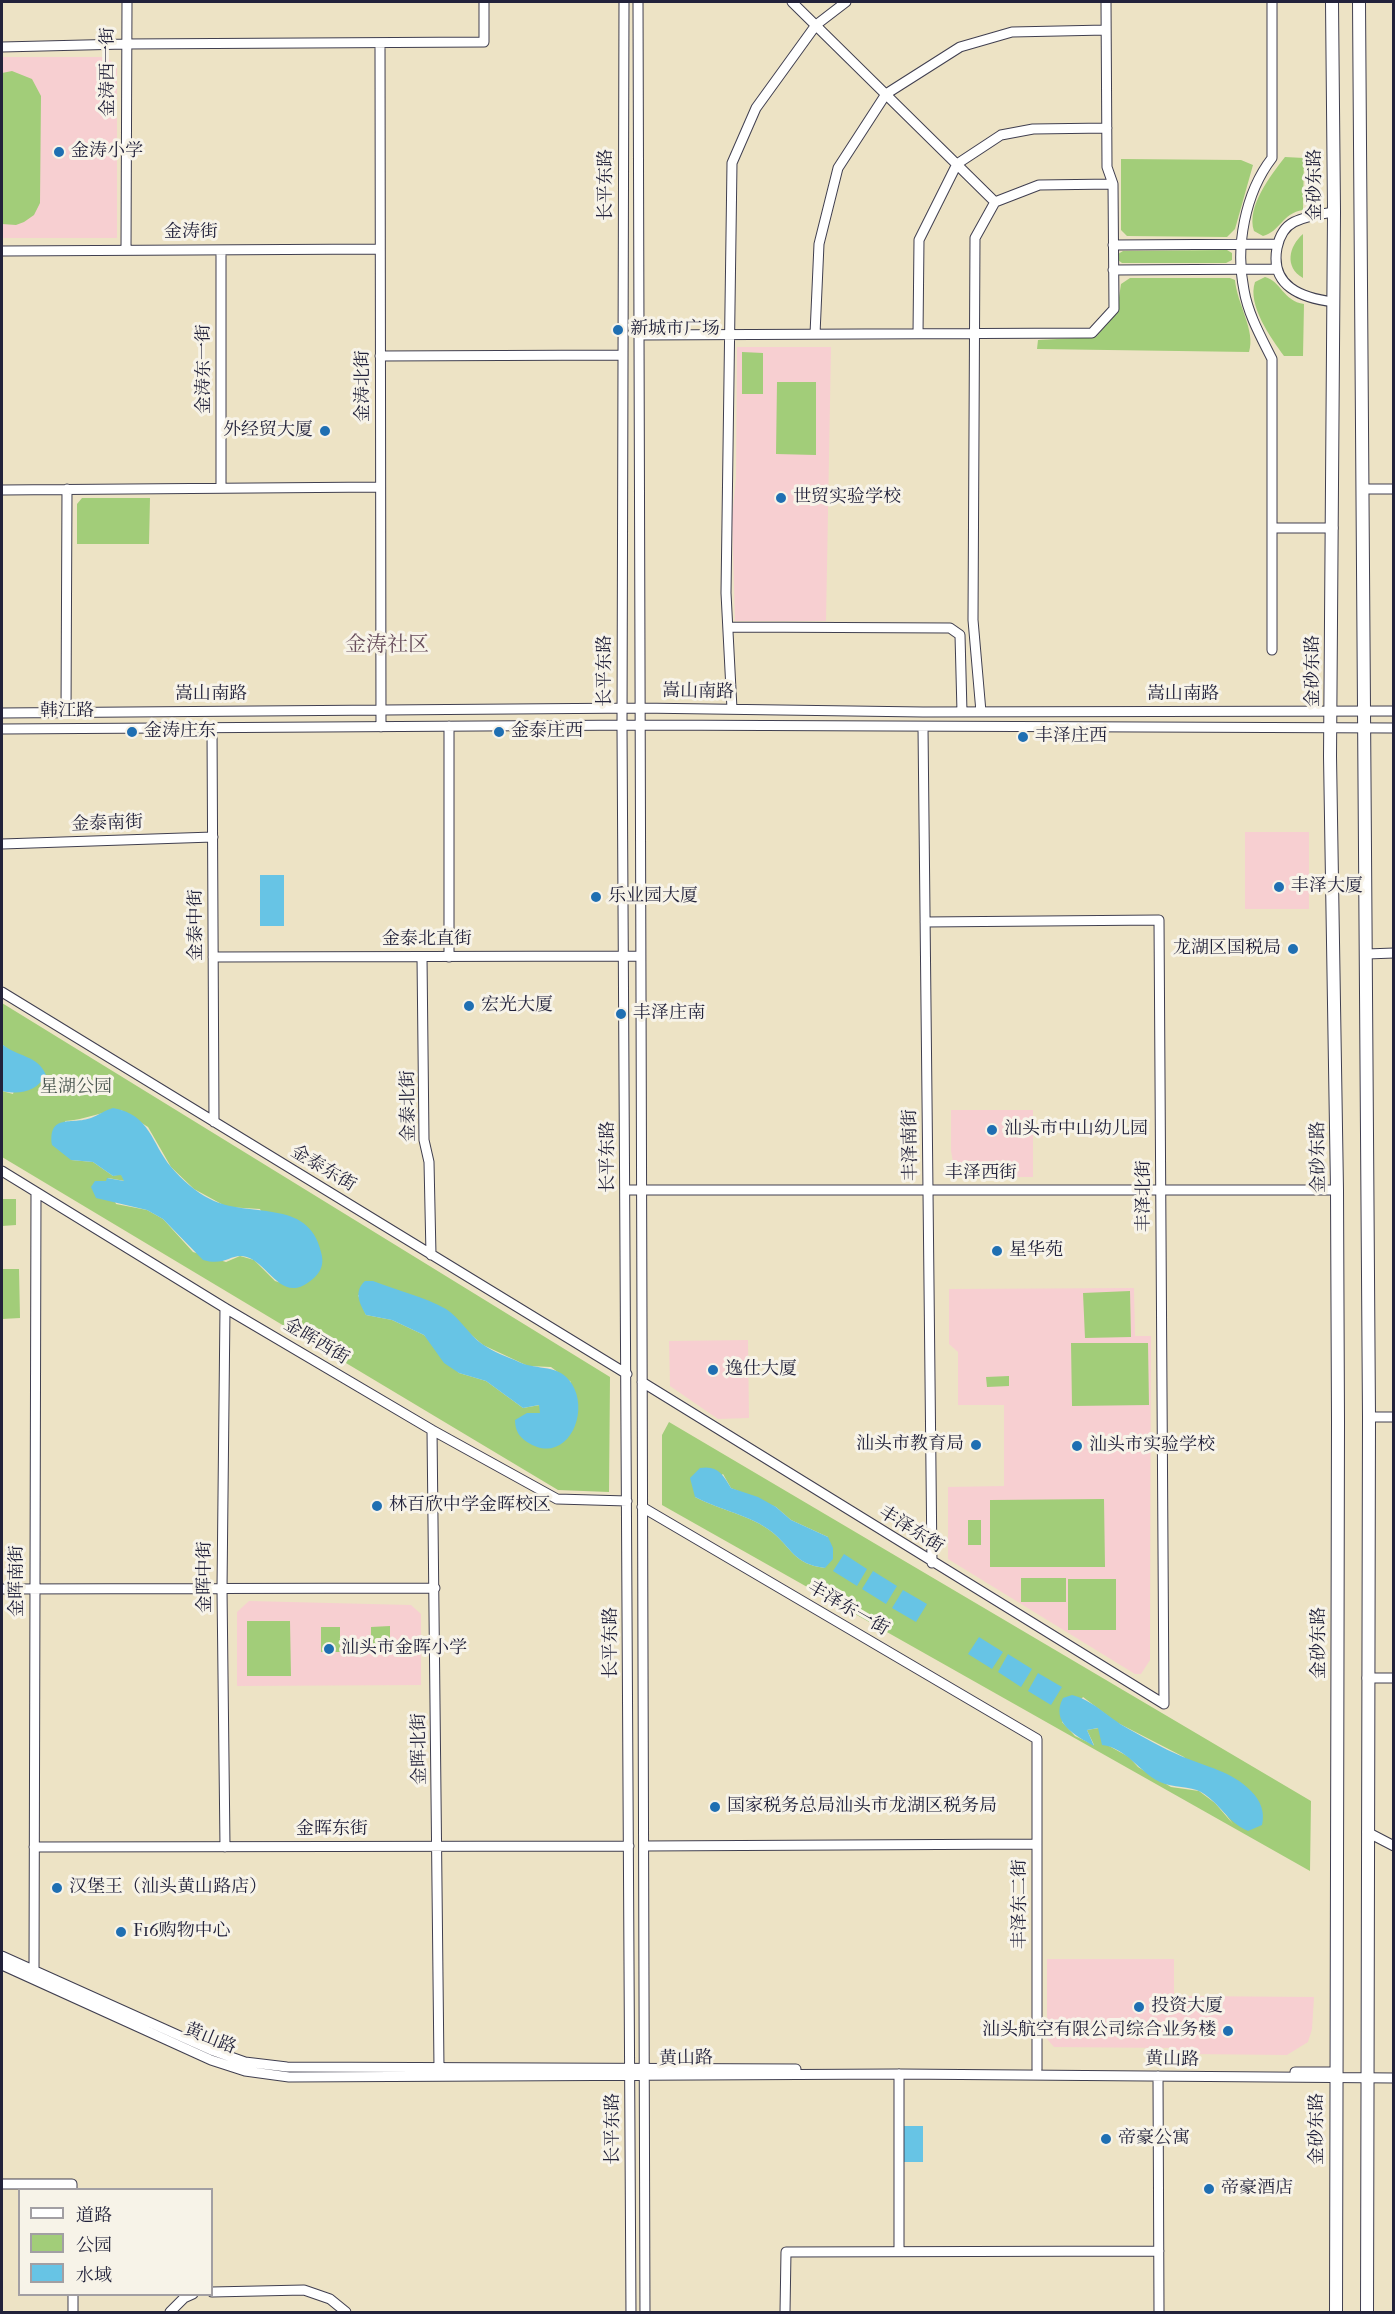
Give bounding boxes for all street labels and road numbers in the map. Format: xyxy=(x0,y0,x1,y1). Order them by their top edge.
street label: 金涛西一街 xyxy=(98,27,120,117)
street label: 长平东路 xyxy=(596,149,618,221)
street label: 金砂东路 xyxy=(1305,149,1327,221)
street label: 金涛街 xyxy=(164,222,218,244)
street label: 金涛东一街 xyxy=(194,324,216,414)
street label: 金涛北街 xyxy=(353,350,375,422)
street label: 长平东路 xyxy=(595,635,617,707)
street label: 金砂东路 xyxy=(1303,635,1325,707)
street label: 嵩山南路 xyxy=(662,681,734,703)
street label: 嵩山南路 xyxy=(175,684,247,706)
street label: 嵩山南路 xyxy=(1147,684,1219,706)
street label: 韩江路 xyxy=(40,701,94,723)
street label: 金泰南街 xyxy=(71,812,143,836)
street label: 金泰中街 xyxy=(186,889,208,961)
street label: 金泰北直街 xyxy=(382,929,472,951)
street label: 金泰北街 xyxy=(398,1070,420,1142)
street label: 丰泽南街 xyxy=(900,1109,922,1181)
street label: 长平东路 xyxy=(598,1121,620,1193)
street label: 金砂东路 xyxy=(1308,1121,1330,1193)
street label: 金泰东街 xyxy=(287,1141,359,1197)
street label: 丰泽北街 xyxy=(1134,1160,1156,1232)
street label: 丰泽西街 xyxy=(945,1163,1017,1185)
street label: 金晖西街 xyxy=(280,1314,352,1370)
street label: 丰泽东街 xyxy=(875,1502,947,1558)
street label: 金晖中街 xyxy=(195,1541,217,1613)
street label: 金晖南街 xyxy=(7,1545,29,1617)
street label: 丰泽东一街 xyxy=(804,1577,892,1641)
street label: 长平东路 xyxy=(601,1607,623,1679)
street label: 金砂东路 xyxy=(1309,1607,1331,1679)
street label: 金晖北街 xyxy=(409,1713,431,1785)
street label: 金晖东街 xyxy=(296,1819,368,1841)
street label: 丰泽东二街 xyxy=(1010,1859,1032,1949)
street label: 黄山路 xyxy=(181,2019,239,2059)
street label: 黄山路 xyxy=(659,2048,713,2070)
street label: 黄山路 xyxy=(1145,2049,1199,2071)
street label: 长平东路 xyxy=(603,2093,625,2165)
street label: 金砂东路 xyxy=(1307,2093,1329,2165)

